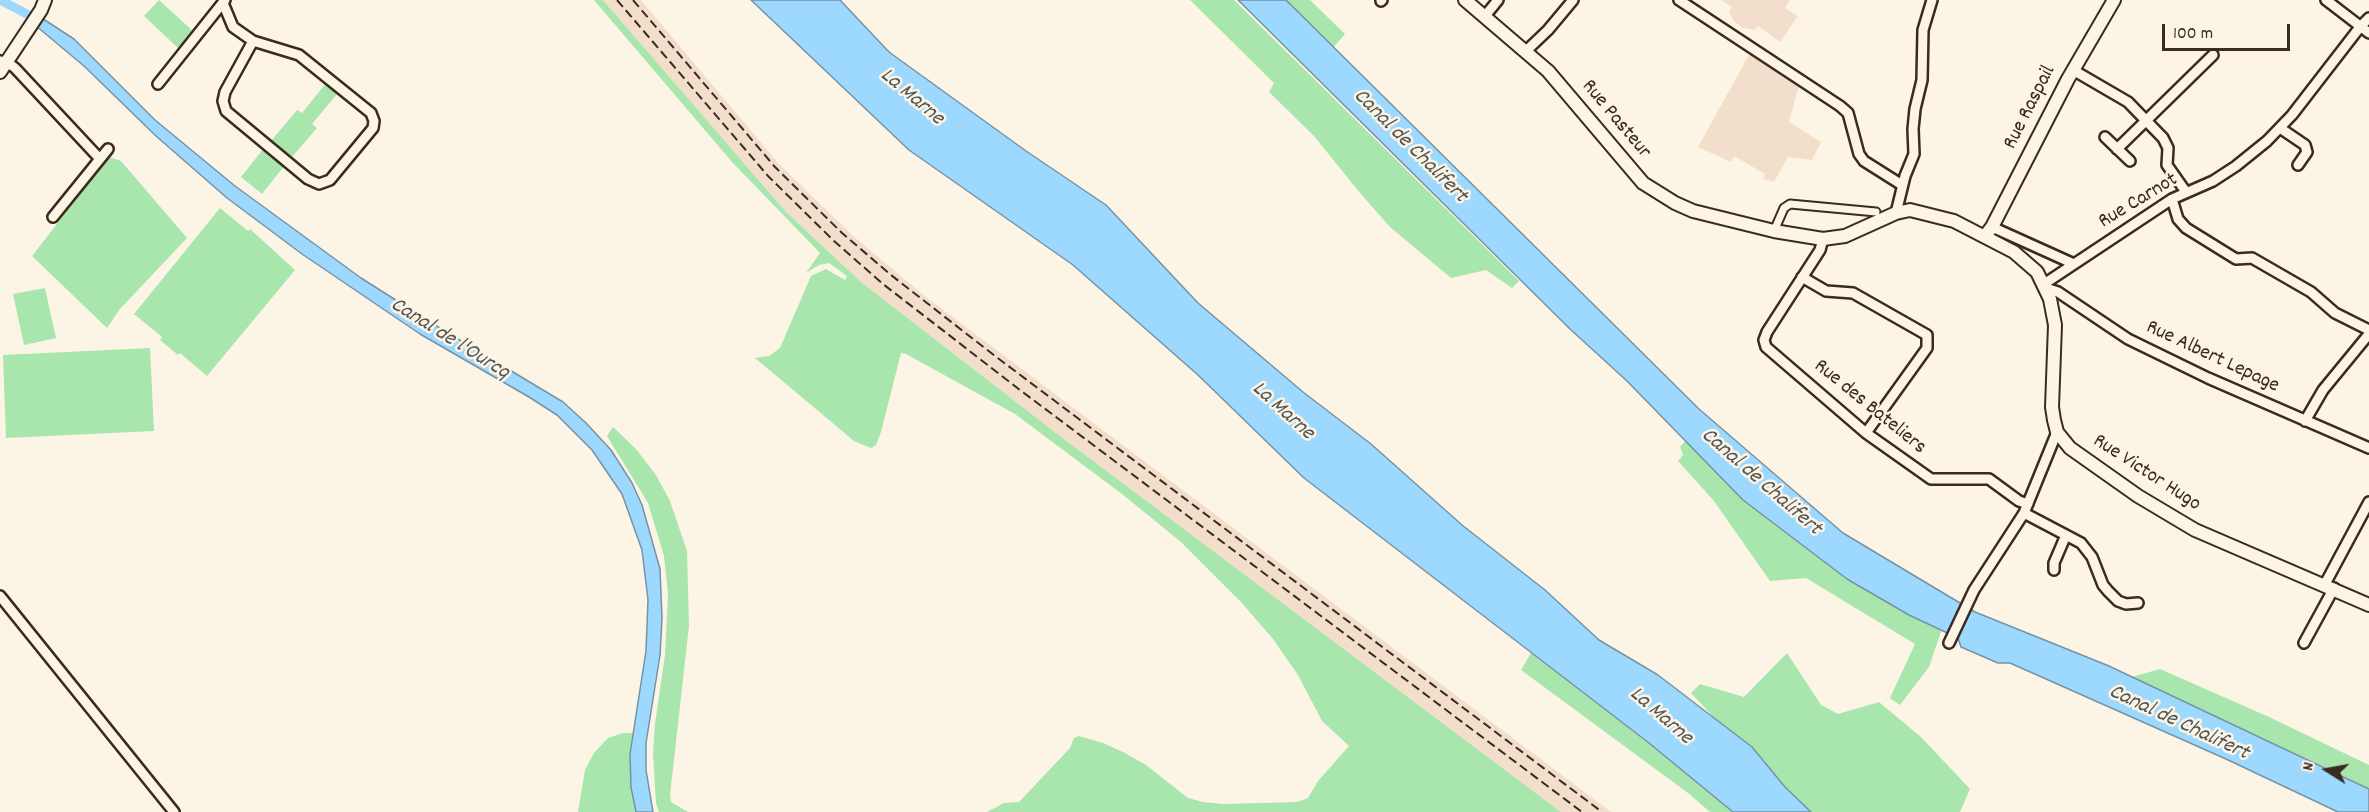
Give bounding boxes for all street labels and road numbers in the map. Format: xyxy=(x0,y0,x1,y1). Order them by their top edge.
street label: Rue Raspail xyxy=(1999,62,2063,154)
street label: Rue Pasteur xyxy=(1575,75,1655,165)
street label: Rue Carnot xyxy=(2095,169,2183,235)
street label: Rue Albert Lepage xyxy=(2141,316,2283,400)
street label: Rue des Bateliers xyxy=(1808,355,1930,461)
street label: Rue Victor Hugo xyxy=(2087,430,2205,518)

